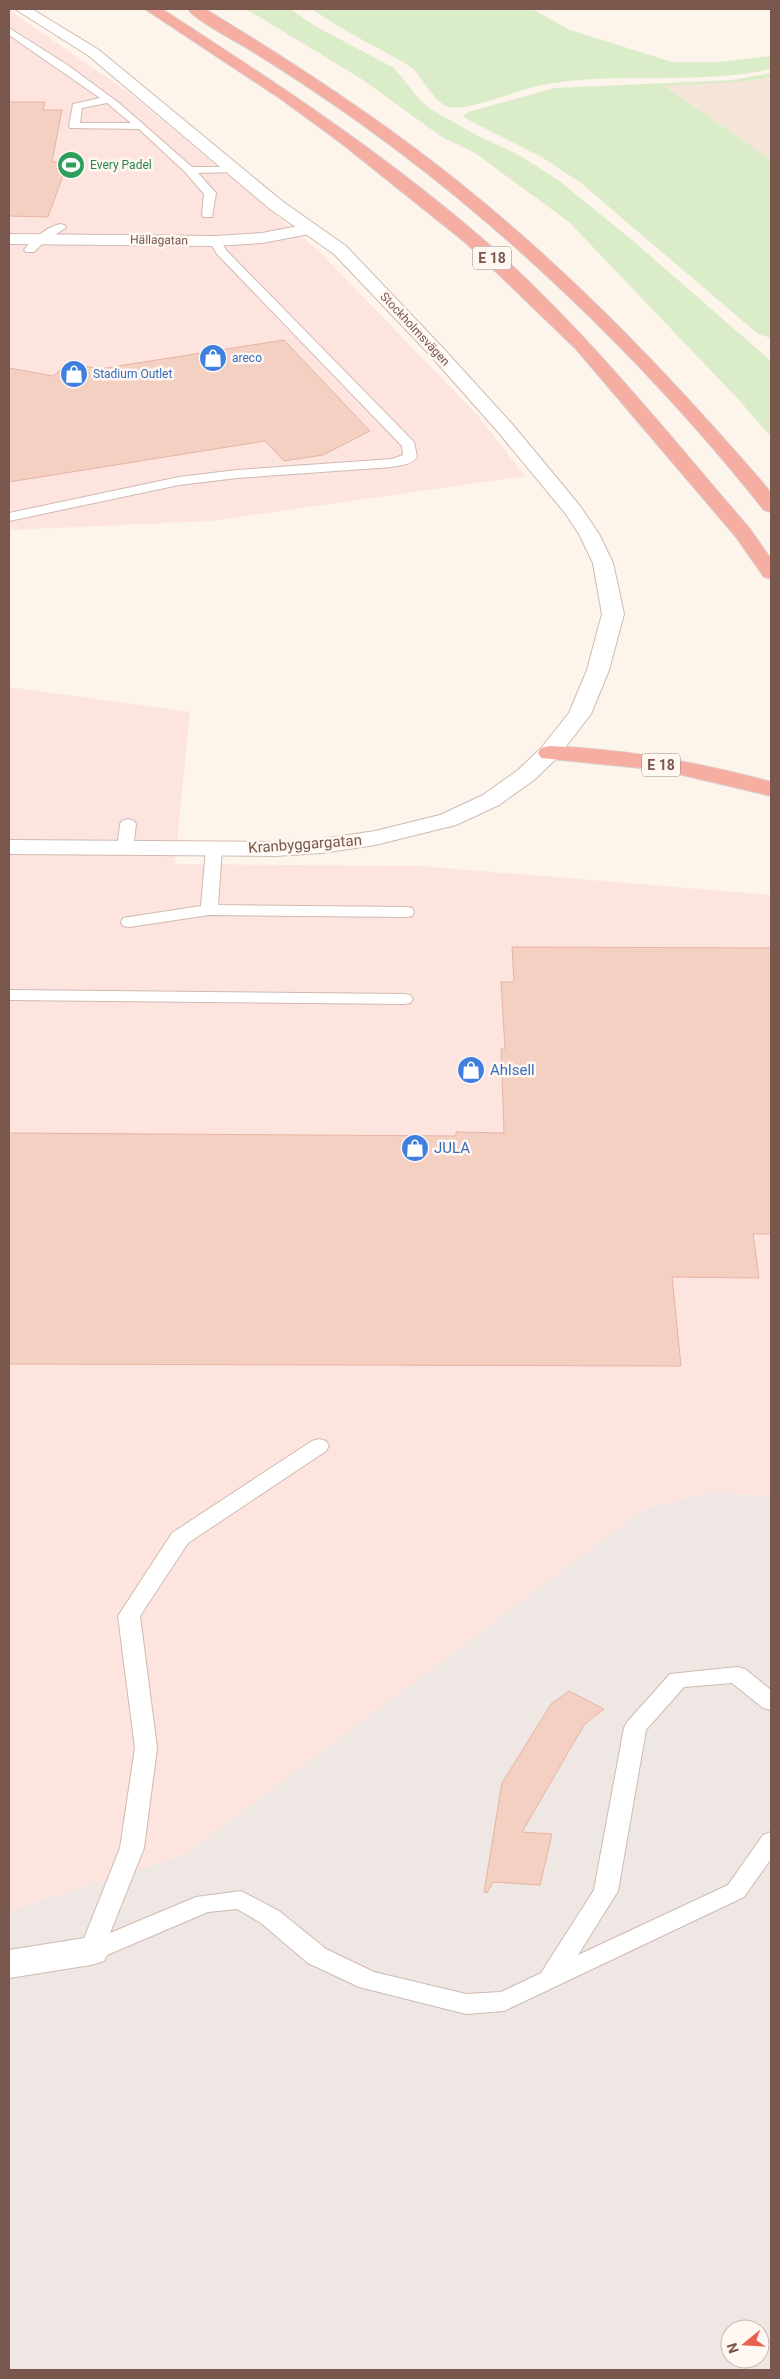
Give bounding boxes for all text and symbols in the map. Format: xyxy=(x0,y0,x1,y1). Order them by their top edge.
sports icon: Every Padel xyxy=(56,150,86,180)
place label: Every Padel xyxy=(90,158,152,172)
street label: Hällagatan xyxy=(130,232,188,248)
road number: E 18 xyxy=(473,247,511,270)
street label: Stockholmsvägen xyxy=(377,289,453,369)
shop icon: areco xyxy=(198,343,228,373)
place label: areco xyxy=(232,351,262,365)
shop icon: Stadium Outlet xyxy=(59,359,89,389)
place label: Stadium Outlet xyxy=(93,367,172,381)
road number: E 18 xyxy=(642,754,680,776)
street label: Kranbyggargatan xyxy=(248,831,362,857)
shop icon: Ahlsell xyxy=(456,1055,486,1085)
place label: Ahlsell xyxy=(490,1061,535,1079)
shop icon: JULA xyxy=(400,1133,430,1163)
place label: JULA xyxy=(434,1139,470,1157)
north arrow xyxy=(720,2319,770,2369)
text: N xyxy=(723,2341,742,2355)

